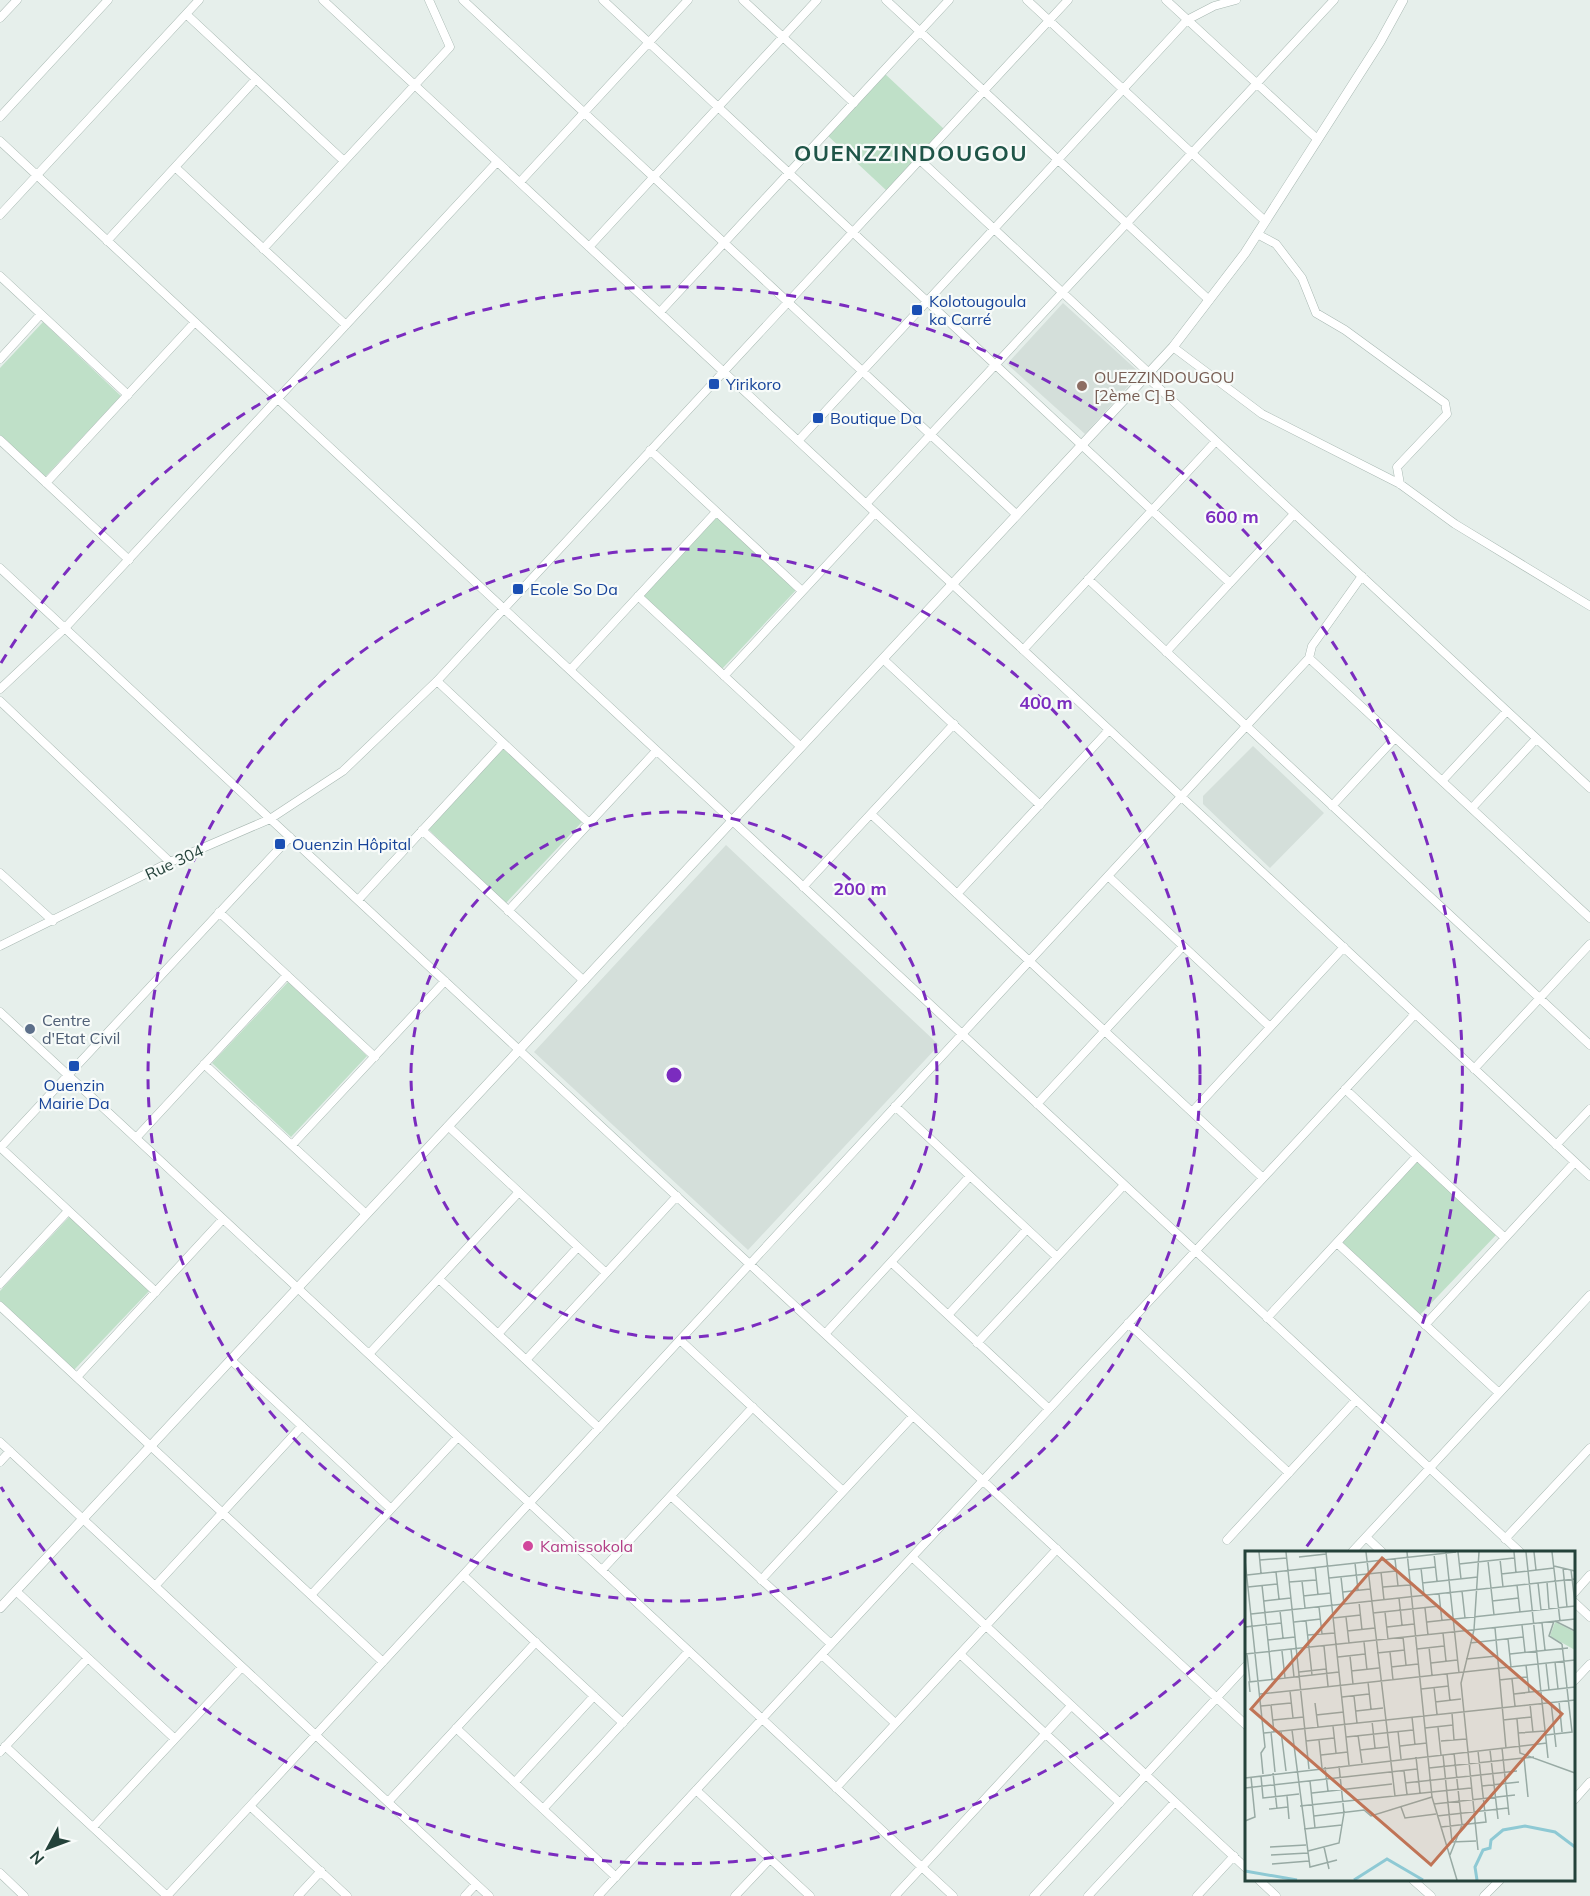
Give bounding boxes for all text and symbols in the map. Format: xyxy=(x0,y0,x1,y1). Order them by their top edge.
district label: OUENZZINDOUGOU xyxy=(794,139,1028,167)
place label: Kolotougoula ka Carré xyxy=(929,291,1026,329)
marker: Kolotougoula ka Carré xyxy=(910,303,924,317)
place label: OUEZZINDOUGOU [2ème C] B xyxy=(1094,367,1234,405)
place label: Yirikoro xyxy=(725,374,781,394)
marker: Yirikoro xyxy=(707,377,721,391)
marker: OUEZZINDOUGOU [2ème C] B xyxy=(1075,379,1089,393)
place label: Boutique Da xyxy=(830,408,922,428)
marker: Boutique Da xyxy=(811,411,825,425)
text: 600 m xyxy=(1205,505,1259,528)
place label: Ecole So Da xyxy=(530,579,618,599)
marker: Ecole So Da xyxy=(511,582,525,596)
text: 400 m xyxy=(1019,691,1073,714)
place label: Ouenzin Hôpital xyxy=(292,834,411,854)
marker: Ouenzin Hôpital xyxy=(273,837,287,851)
street label: Rue 304 xyxy=(142,840,207,884)
text: 200 m xyxy=(833,877,887,900)
place label: Centre d'Etat Civil xyxy=(42,1010,120,1048)
marker: Centre d'Etat Civil xyxy=(23,1022,37,1036)
marker: Ouenzin Mairie Da xyxy=(67,1059,81,1073)
centre of rings xyxy=(664,1065,684,1085)
place label: Ouenzin Mairie Da xyxy=(38,1075,110,1113)
place label: Kamissokola xyxy=(540,1536,633,1556)
marker: Kamissokola xyxy=(521,1539,535,1553)
inset map xyxy=(1245,1551,1575,1881)
north arrow xyxy=(18,1818,78,1878)
text: N xyxy=(25,1847,48,1869)

